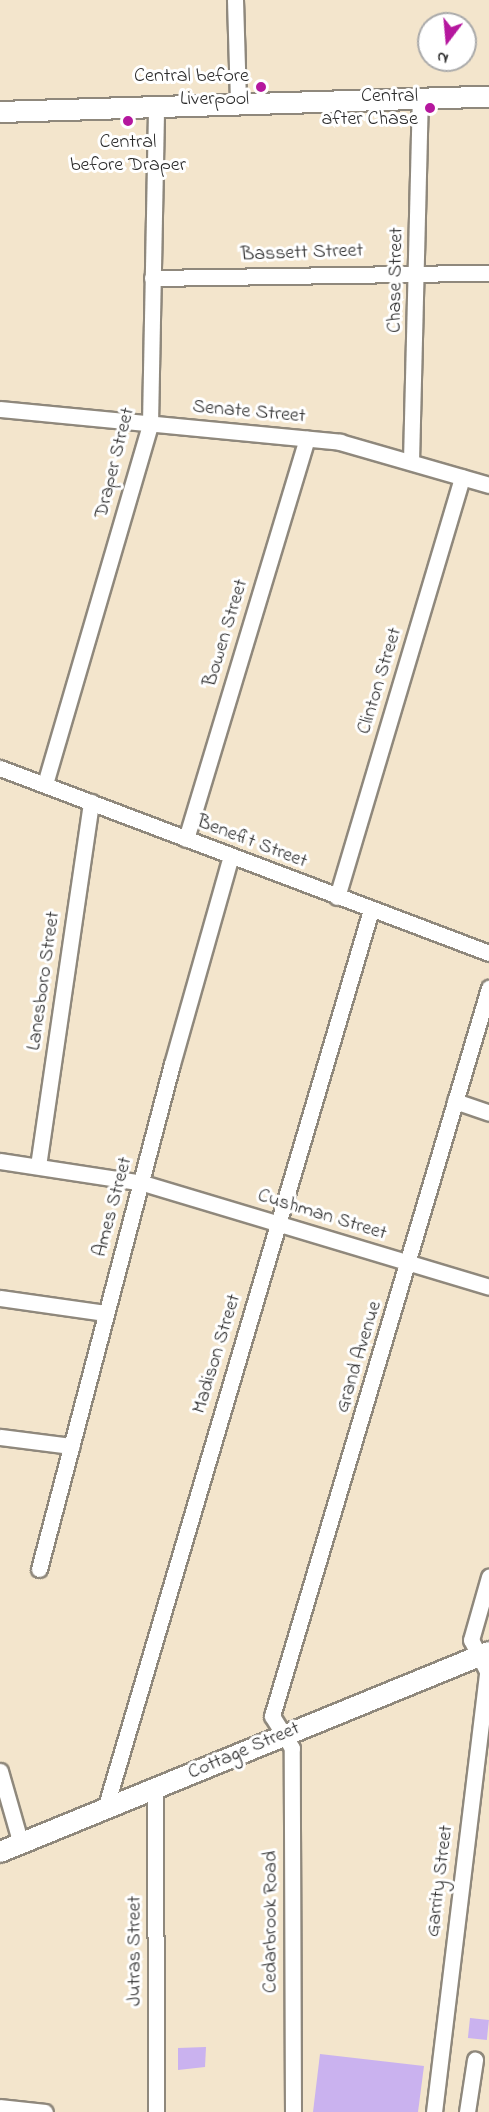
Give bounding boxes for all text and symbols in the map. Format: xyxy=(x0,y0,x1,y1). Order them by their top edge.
north arrow xyxy=(417,12,477,72)
text: N xyxy=(434,44,451,70)
place label: Central before Liverpool xyxy=(134,64,249,111)
marker: Central before Liverpool xyxy=(254,80,268,94)
place label: Central after Chase xyxy=(321,84,418,131)
marker: Central after Chase xyxy=(423,101,437,115)
marker: Central before Draper xyxy=(121,114,135,128)
place label: Central before Draper xyxy=(70,130,186,177)
street label: Chase Street xyxy=(383,227,409,333)
street label: Bassett Street xyxy=(240,239,364,267)
street label: Senate Street xyxy=(191,395,307,429)
street label: Draper Street xyxy=(90,405,140,521)
street label: Bowen Street xyxy=(198,576,254,690)
street label: Clinton Street xyxy=(352,625,408,737)
street label: Benefit Street xyxy=(193,810,311,874)
street label: Lanesboro Street xyxy=(22,910,66,1052)
street label: Ames Street xyxy=(88,1154,138,1260)
street label: Cushman Street xyxy=(255,1184,389,1246)
street label: Madison Street xyxy=(187,1291,247,1417)
street label: Grand Avenue xyxy=(331,1298,387,1416)
street label: Cottage Street xyxy=(185,1717,303,1785)
street label: Garrity Street xyxy=(421,1824,459,1938)
street label: Cedarbrook Road xyxy=(259,1851,283,1993)
street label: Jutras Street xyxy=(123,1896,147,2006)

